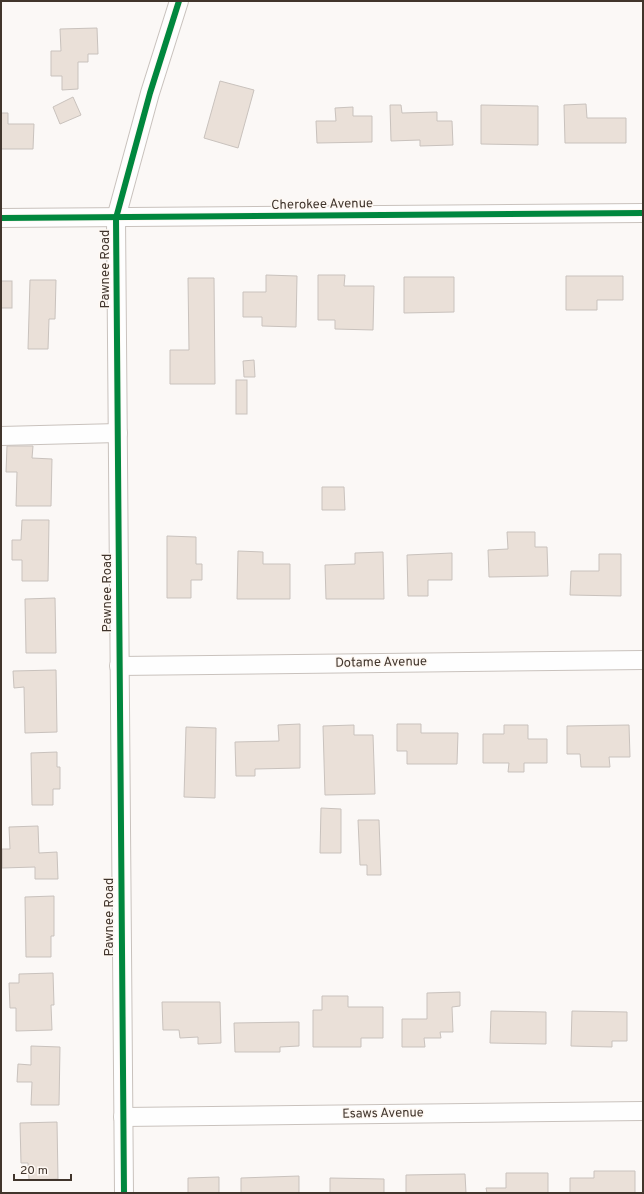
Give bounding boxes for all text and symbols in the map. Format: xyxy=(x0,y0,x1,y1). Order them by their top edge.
street label: Cherokee Avenue xyxy=(271,196,373,214)
street label: Pawnee Road xyxy=(98,230,114,308)
street label: Pawnee Road xyxy=(100,554,116,632)
street label: Dotame Avenue xyxy=(335,654,427,672)
street label: Pawnee Road xyxy=(102,878,118,956)
street label: Esaws Avenue xyxy=(342,1105,424,1123)
scale bar xyxy=(14,1156,71,1182)
text: 20 m xyxy=(20,1163,48,1179)

